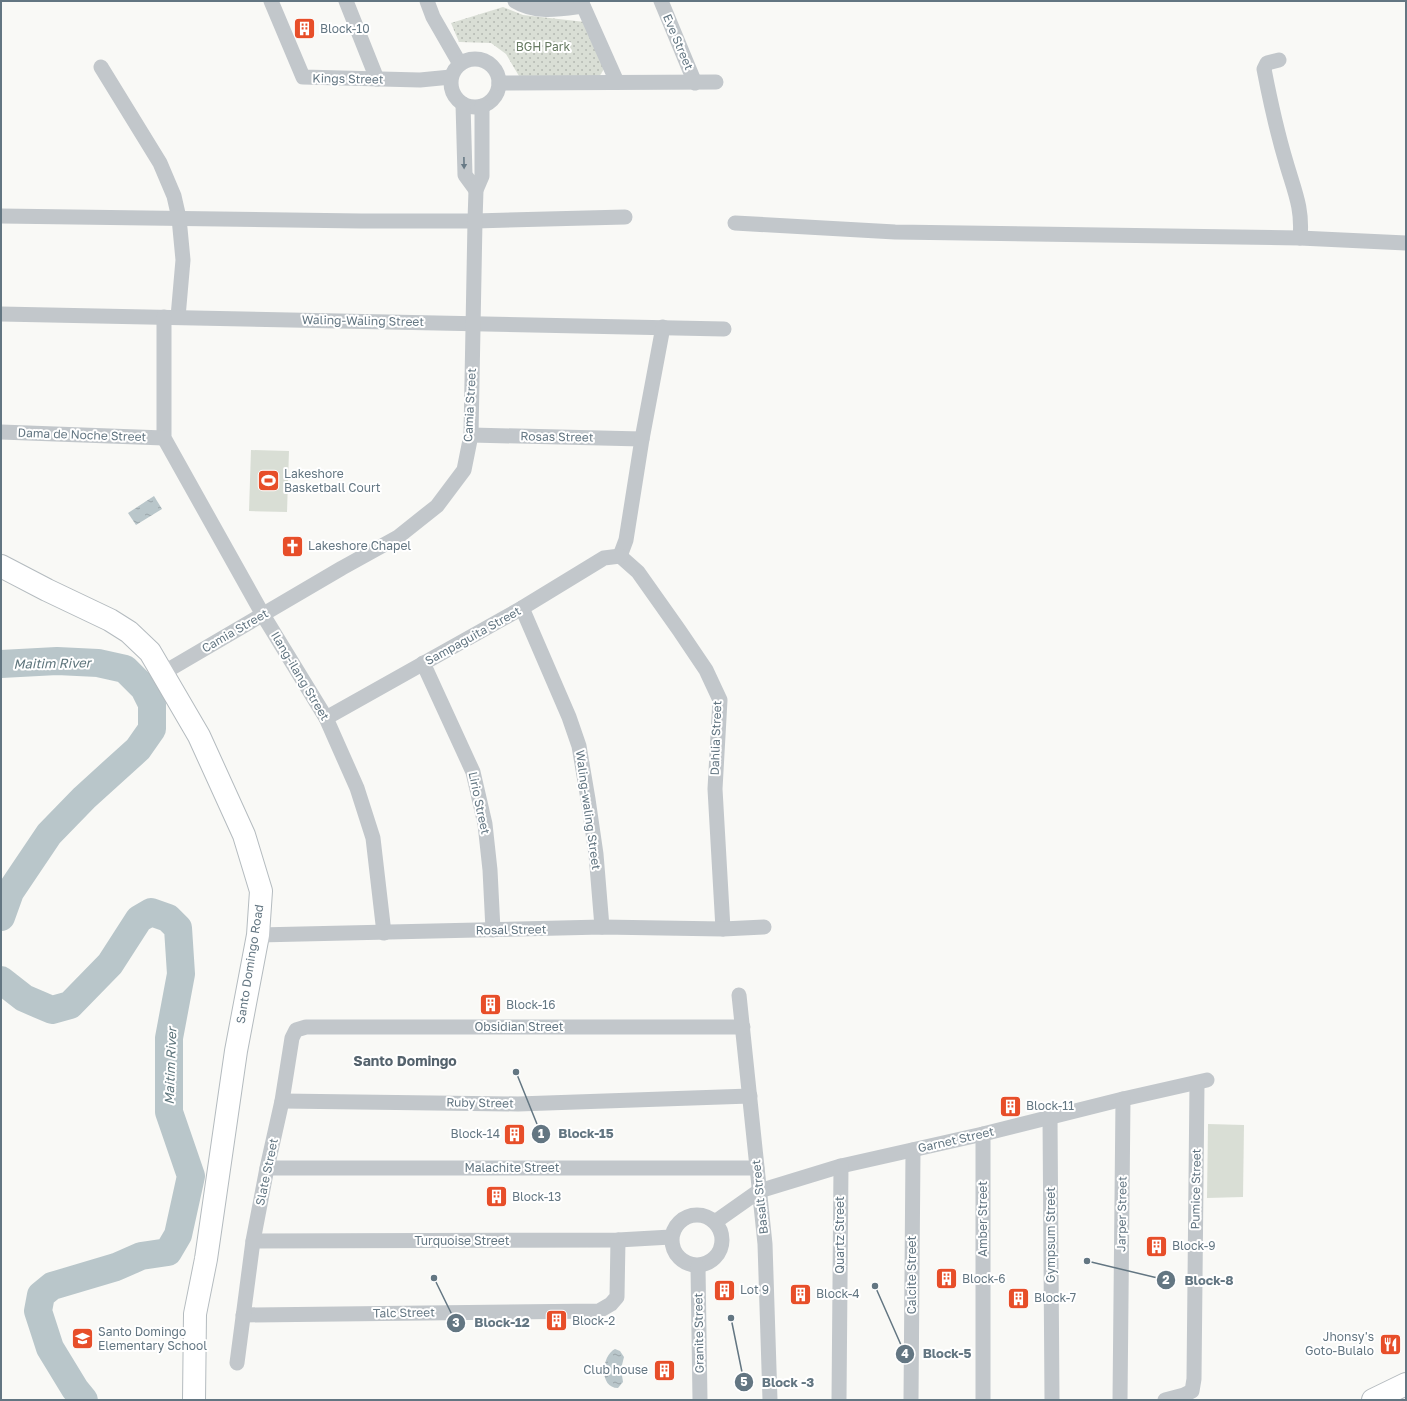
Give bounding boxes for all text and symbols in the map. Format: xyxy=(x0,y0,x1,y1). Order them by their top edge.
street label: Eve Street xyxy=(660,12,697,72)
building icon: Block-10 xyxy=(291,16,317,42)
place label: Block-10 xyxy=(320,21,370,36)
park label: BGH Park xyxy=(516,39,570,54)
street label: Kings Street xyxy=(312,70,384,87)
one-way arrow xyxy=(461,157,468,169)
street label: Waling-Waling Street xyxy=(302,312,425,329)
street label: Camia Street xyxy=(460,367,479,442)
street label: Dama de Noche Street xyxy=(17,425,147,444)
street label: Rosas Street xyxy=(520,428,594,445)
place label: Lakeshore Basketball Court xyxy=(284,466,381,495)
sports icon: Lakeshore Basketball Court xyxy=(256,468,282,494)
church icon: Lakeshore Chapel xyxy=(279,533,305,559)
place label: Lakeshore Chapel xyxy=(308,538,411,553)
street label: Sampaguita Street xyxy=(422,603,523,668)
street label: Camia Street xyxy=(199,605,271,656)
street label: Ilang-ilang Street xyxy=(268,629,333,723)
water label: Maitim River xyxy=(13,654,93,672)
street label: Dahlia Street xyxy=(707,700,724,776)
street label: Waling-waling Street xyxy=(573,749,604,871)
street label: Lirio Street xyxy=(466,770,493,836)
street label: Santo Domingo Road xyxy=(233,903,266,1025)
street label: Rosal Street xyxy=(475,921,547,938)
building icon: Block-16 xyxy=(478,992,504,1018)
place label: Block-16 xyxy=(506,997,555,1012)
street label: Obsidian Street xyxy=(474,1019,564,1034)
water label: Maitim River xyxy=(161,1025,179,1105)
district label: Santo Domingo xyxy=(353,1052,457,1069)
building icon: Block-11 xyxy=(998,1093,1024,1119)
street label: Ruby Street xyxy=(446,1094,514,1111)
place label: Block-11 xyxy=(1026,1098,1074,1113)
building icon: Block-14 xyxy=(502,1121,528,1147)
callout: Block-15 xyxy=(531,1121,622,1146)
street label: Garnet Street xyxy=(916,1123,996,1156)
text: Block-15 xyxy=(558,1125,614,1141)
place label: Block-14 xyxy=(450,1126,500,1141)
text: 1 xyxy=(538,1126,544,1141)
street label: Slate Street xyxy=(252,1137,281,1207)
street label: Pumice Street xyxy=(1187,1148,1204,1230)
street label: Basalt Street xyxy=(748,1159,771,1235)
street label: Malachite Street xyxy=(464,1160,560,1175)
street label: Jarper Street xyxy=(1113,1176,1130,1252)
street label: Amber Street xyxy=(975,1181,990,1257)
building icon: Block-13 xyxy=(484,1184,510,1210)
street label: Gympsum Street xyxy=(1043,1187,1058,1283)
place label: Block-13 xyxy=(512,1189,561,1204)
street label: Quartz Street xyxy=(832,1196,847,1274)
street label: Turquoise Street xyxy=(414,1233,510,1248)
building icon: Block-9 xyxy=(1144,1233,1170,1259)
street label: Calcite Street xyxy=(904,1235,919,1314)
place label: Block-9 xyxy=(1172,1238,1216,1253)
building icon: Block-6 xyxy=(933,1266,959,1292)
callout: Block-8 xyxy=(1156,1268,1242,1293)
place label: Block-6 xyxy=(962,1271,1006,1286)
text: 2 xyxy=(1162,1272,1170,1287)
text: Block-8 xyxy=(1184,1272,1234,1288)
building icon: Lot 9 xyxy=(711,1277,737,1303)
building icon: Block-4 xyxy=(788,1281,814,1307)
place label: Lot 9 xyxy=(740,1282,769,1297)
building icon: Block-7 xyxy=(1005,1285,1031,1311)
place label: Block-4 xyxy=(816,1286,860,1301)
place label: Block-7 xyxy=(1034,1290,1076,1305)
street label: Granite Street xyxy=(690,1292,707,1373)
street label: Talc Street xyxy=(373,1304,435,1321)
building icon: Block-2 xyxy=(544,1308,570,1334)
callout: Block-12 xyxy=(446,1310,537,1335)
place label: Block-2 xyxy=(572,1313,615,1328)
text: Block-12 xyxy=(474,1314,530,1330)
text: 3 xyxy=(452,1315,460,1330)
place label: Santo Domingo Elementary School xyxy=(98,1324,207,1353)
school or university icon: Santo Domingo Elementary School xyxy=(70,1326,96,1352)
place label: Jhonsy's Goto-Bulalo xyxy=(1305,1329,1374,1358)
restaurant icon: Jhonsy's Goto-Bulalo xyxy=(1377,1331,1403,1357)
callout: Block-5 xyxy=(895,1341,980,1366)
text: Block-5 xyxy=(923,1345,971,1361)
text: 4 xyxy=(901,1346,909,1361)
building icon: Club house xyxy=(651,1357,677,1383)
place label: Club house xyxy=(583,1362,648,1377)
callout: Block -3 xyxy=(734,1369,822,1394)
text: 5 xyxy=(740,1374,748,1389)
text: Block -3 xyxy=(762,1374,814,1390)

